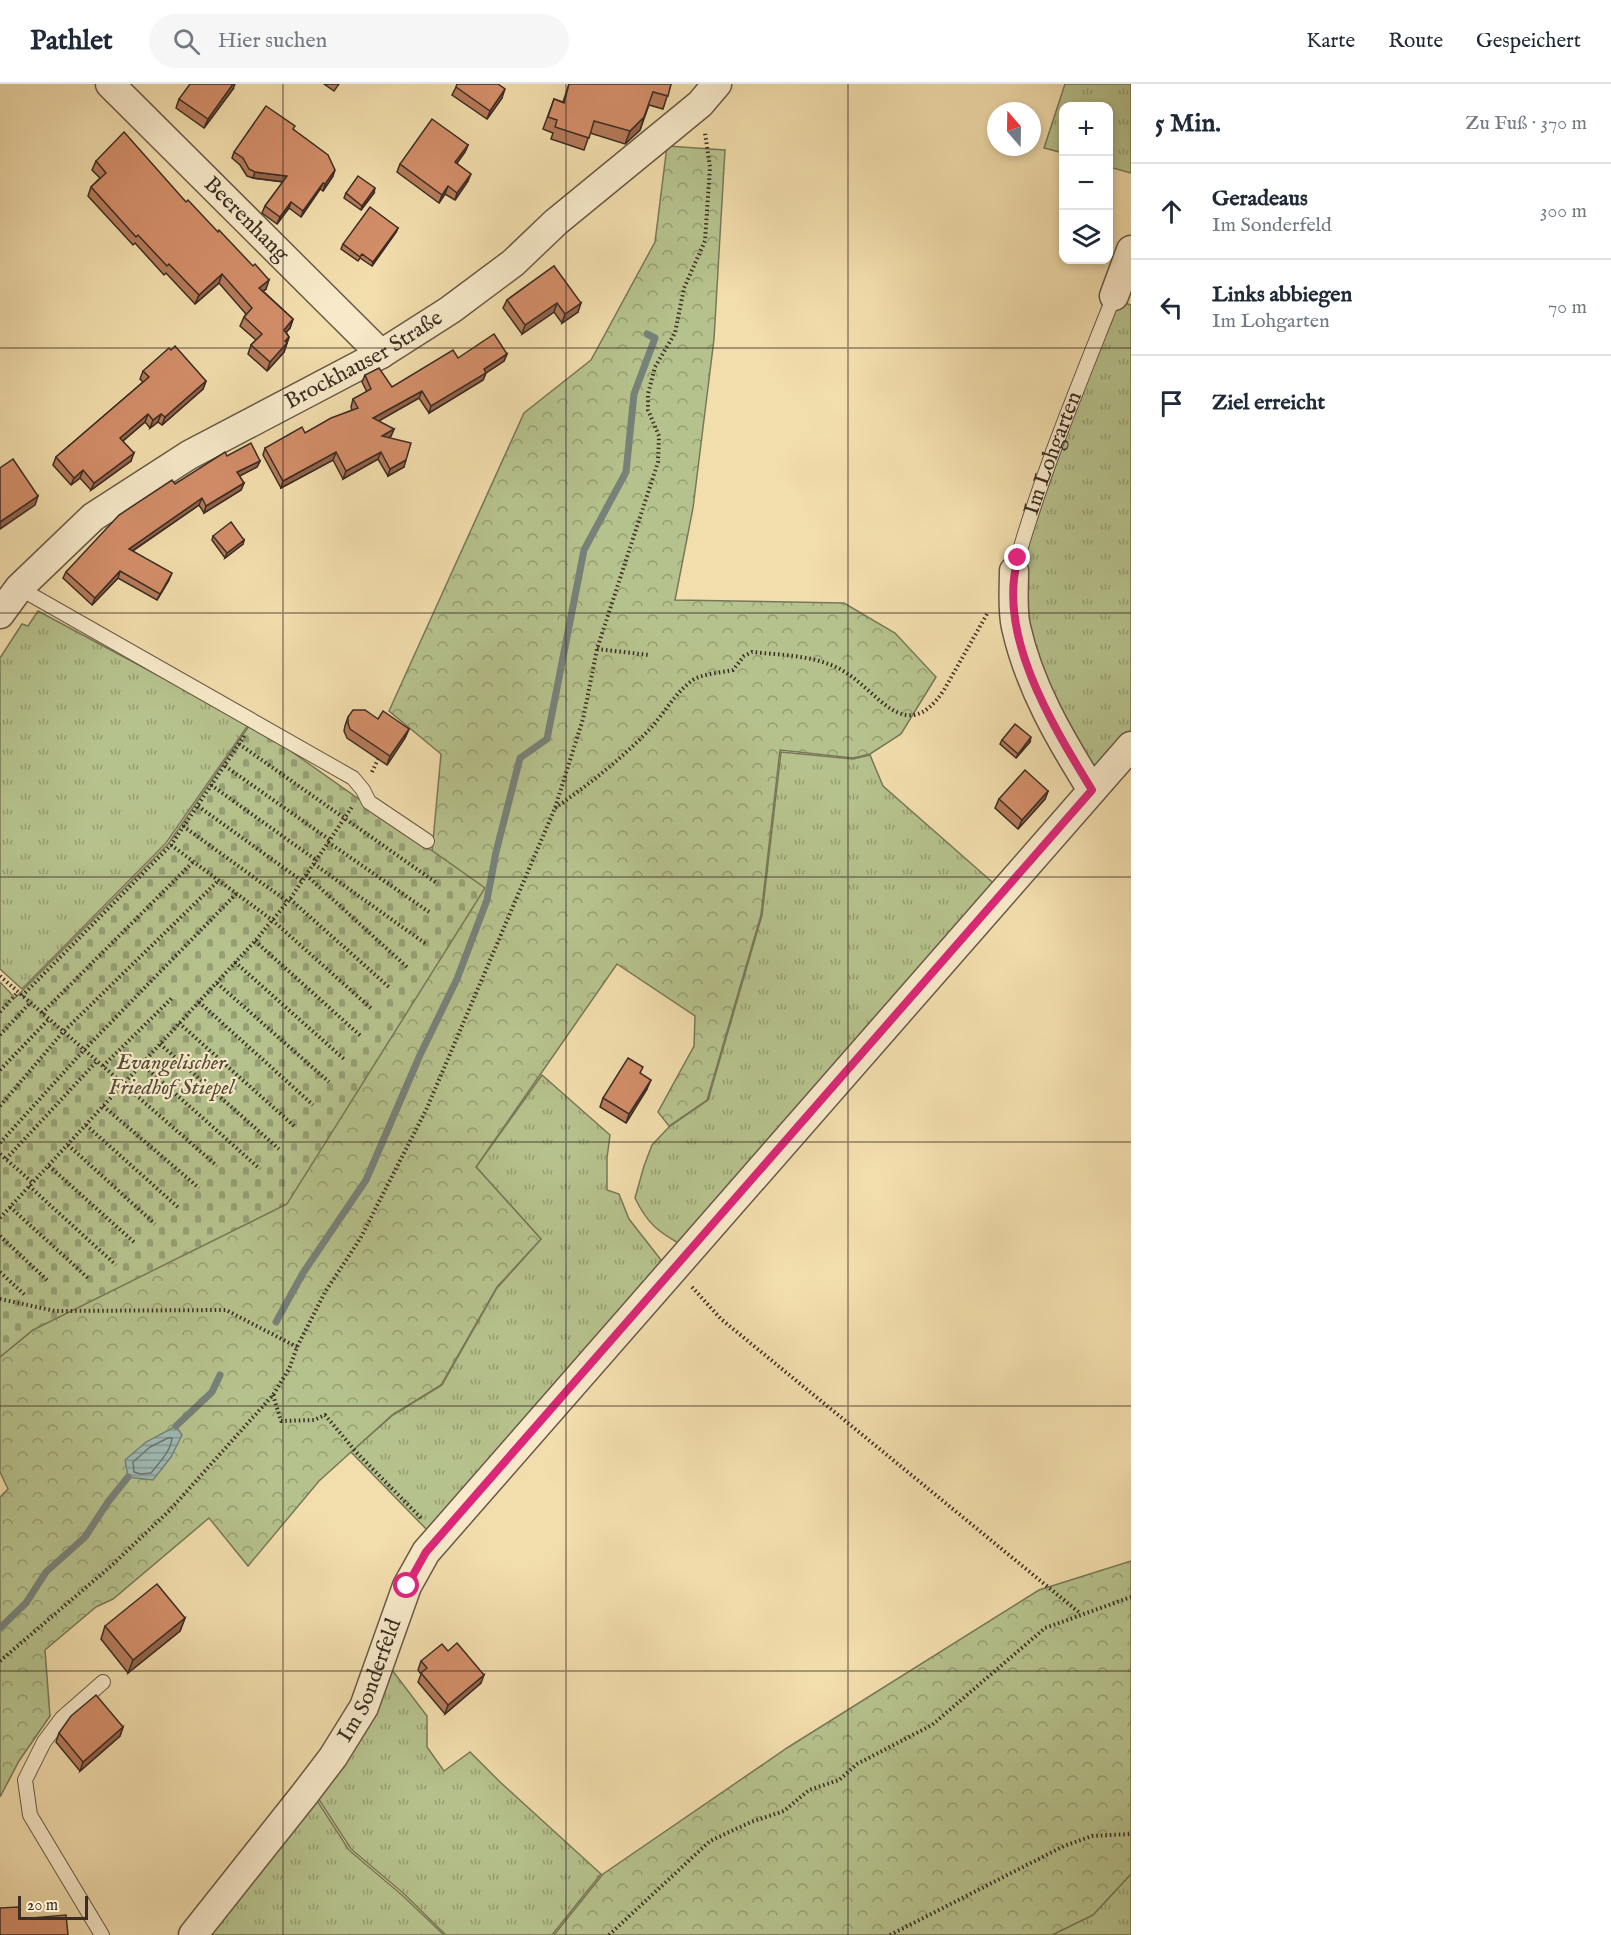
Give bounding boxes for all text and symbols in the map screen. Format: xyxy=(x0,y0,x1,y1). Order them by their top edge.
search box xyxy=(149,14,569,68)
text: Pathlet xyxy=(30,24,113,59)
icon: search xyxy=(170,25,203,58)
text: Hier suchen xyxy=(218,27,327,55)
text: Karte xyxy=(1306,28,1355,55)
text: Route xyxy=(1388,28,1443,55)
text: Gespeichert xyxy=(1476,28,1581,55)
north arrow xyxy=(987,102,1041,156)
map controls xyxy=(1059,102,1113,264)
button: + xyxy=(1059,102,1113,156)
text: 5 Min. xyxy=(1155,107,1221,140)
text: Zu Fuß · 370 m xyxy=(1465,111,1587,136)
button: − xyxy=(1059,156,1113,210)
street label: Beerenhang xyxy=(197,171,295,269)
text: Geradeaus xyxy=(1212,185,1308,213)
icon: ahead xyxy=(1155,195,1188,228)
text: 300 m xyxy=(1540,199,1587,224)
button: layers xyxy=(1059,210,1113,264)
text: Im Sonderfeld xyxy=(1212,213,1332,238)
text: Links abbiegen xyxy=(1212,281,1352,309)
icon: left xyxy=(1155,291,1188,324)
text: 70 m xyxy=(1548,295,1587,320)
street label: Brockhauser Straße xyxy=(280,304,448,416)
text: Im Lohgarten xyxy=(1212,309,1330,334)
street label: Im Lohgarten xyxy=(1018,387,1089,519)
icon: arrive xyxy=(1155,387,1188,420)
text: Ziel erreicht xyxy=(1212,389,1325,417)
route end xyxy=(1004,544,1030,570)
park label: Evangelischer Friedhof Stiepel xyxy=(108,1049,236,1102)
route start xyxy=(393,1572,419,1598)
street label: Im Sonderfeld xyxy=(331,1615,408,1748)
scale bar xyxy=(18,1893,88,1920)
text: 20 m xyxy=(27,1896,58,1916)

